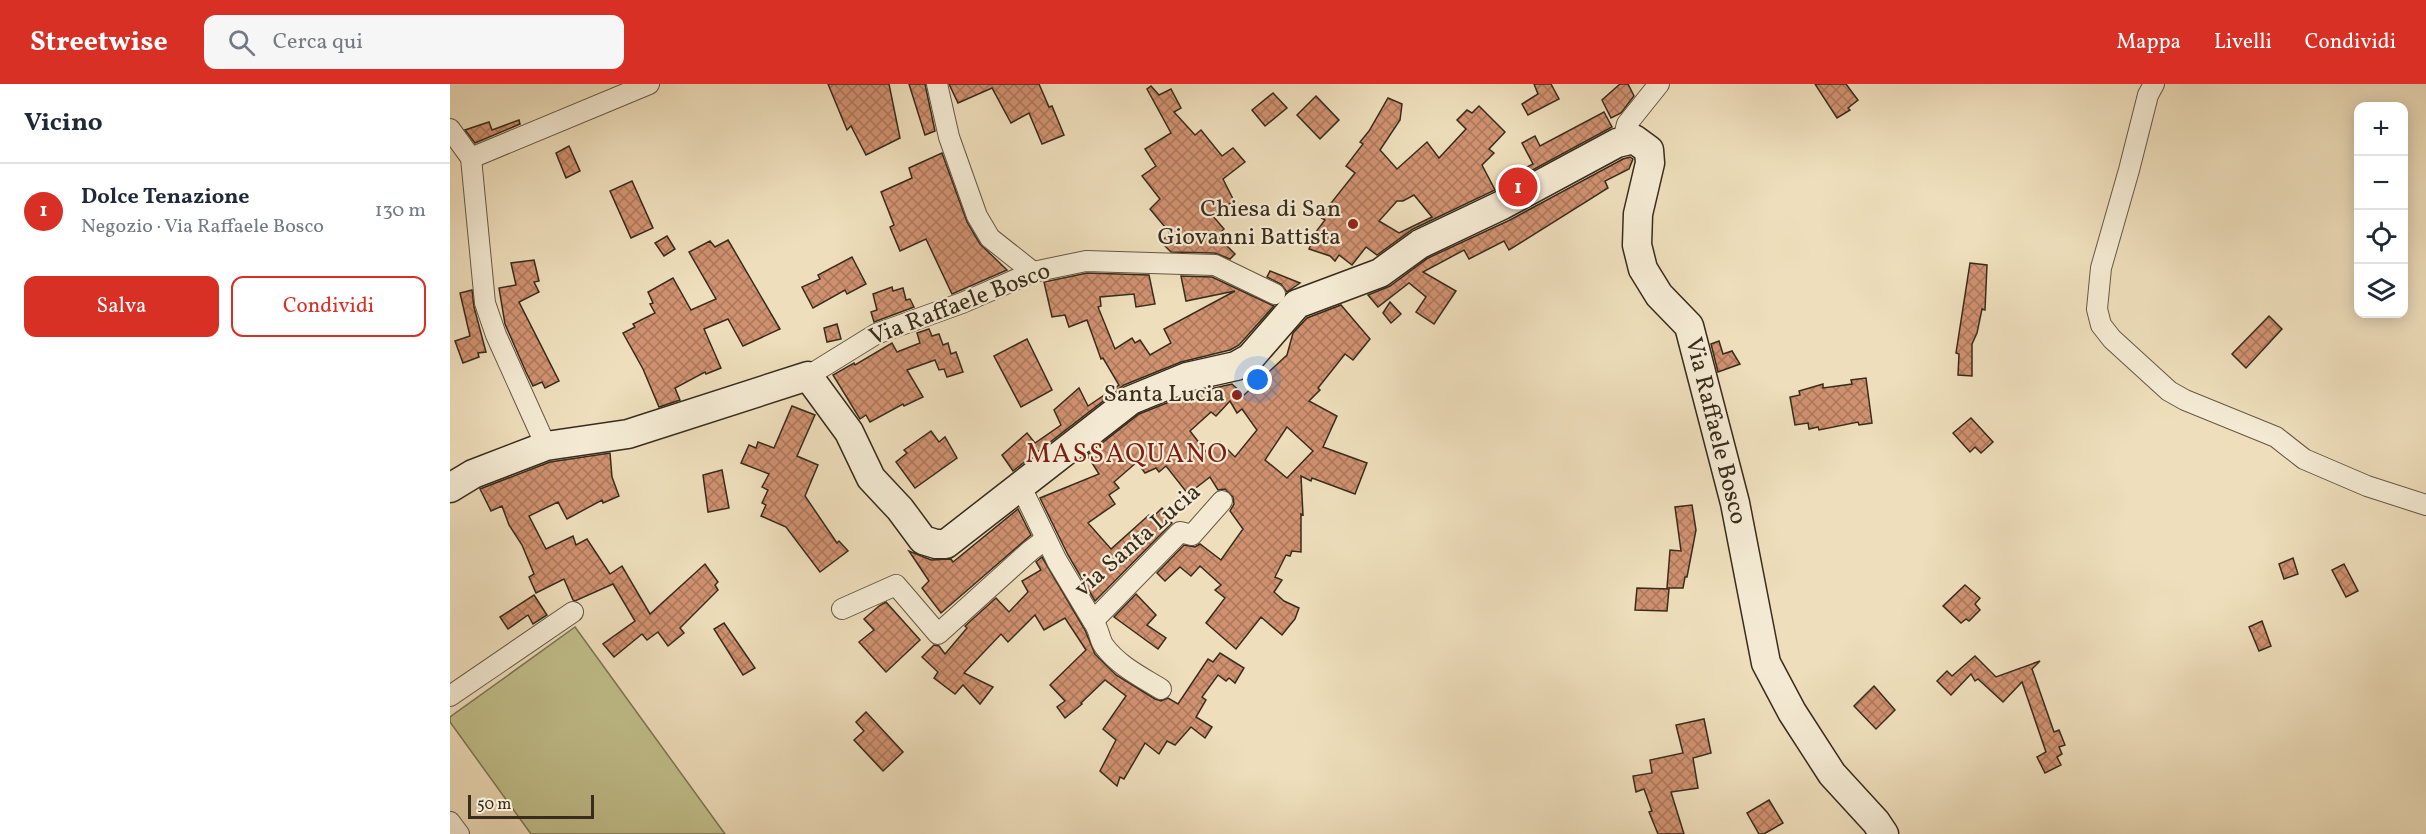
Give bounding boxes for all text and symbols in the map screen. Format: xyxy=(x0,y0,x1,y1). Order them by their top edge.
search box xyxy=(204,15,624,69)
text: Streetwise xyxy=(30,23,168,62)
icon: search xyxy=(225,26,258,59)
text: Cerca qui xyxy=(273,27,363,58)
text: Mappa xyxy=(2116,28,2181,57)
text: Livelli xyxy=(2214,28,2272,57)
text: Condividi xyxy=(2305,28,2396,57)
map controls xyxy=(2354,102,2408,318)
button: + xyxy=(2354,102,2408,156)
text: Vicino xyxy=(24,105,103,141)
button: − xyxy=(2354,156,2408,210)
pin: 1 xyxy=(1498,164,1538,210)
text: Dolce Tenazione xyxy=(81,182,250,213)
place label: Chiesa di San Giovanni Battista xyxy=(1157,193,1341,255)
text: 1 xyxy=(39,197,48,225)
text: 130 m xyxy=(375,197,426,225)
button: locate xyxy=(2354,210,2408,264)
text: Negozio · Via Raffaele Bosco xyxy=(81,213,324,241)
marker: Chiesa di San Giovanni Battista xyxy=(1346,217,1360,231)
street label: Via Raffaele Bosco xyxy=(864,255,1056,355)
button: layers xyxy=(2354,264,2408,318)
button: Salva xyxy=(24,276,219,337)
button: Condividi xyxy=(231,276,426,337)
street label: Via Raffaele Bosco xyxy=(1675,334,1755,528)
your location xyxy=(1243,365,1272,394)
place label: Santa Lucia xyxy=(1103,378,1225,412)
marker: Santa Lucia xyxy=(1230,388,1244,402)
district label: MASSAQUANO xyxy=(1025,436,1229,474)
street label: via Santa Lucia xyxy=(1067,476,1209,606)
scale bar xyxy=(468,792,594,820)
text: 50 m xyxy=(477,794,511,816)

